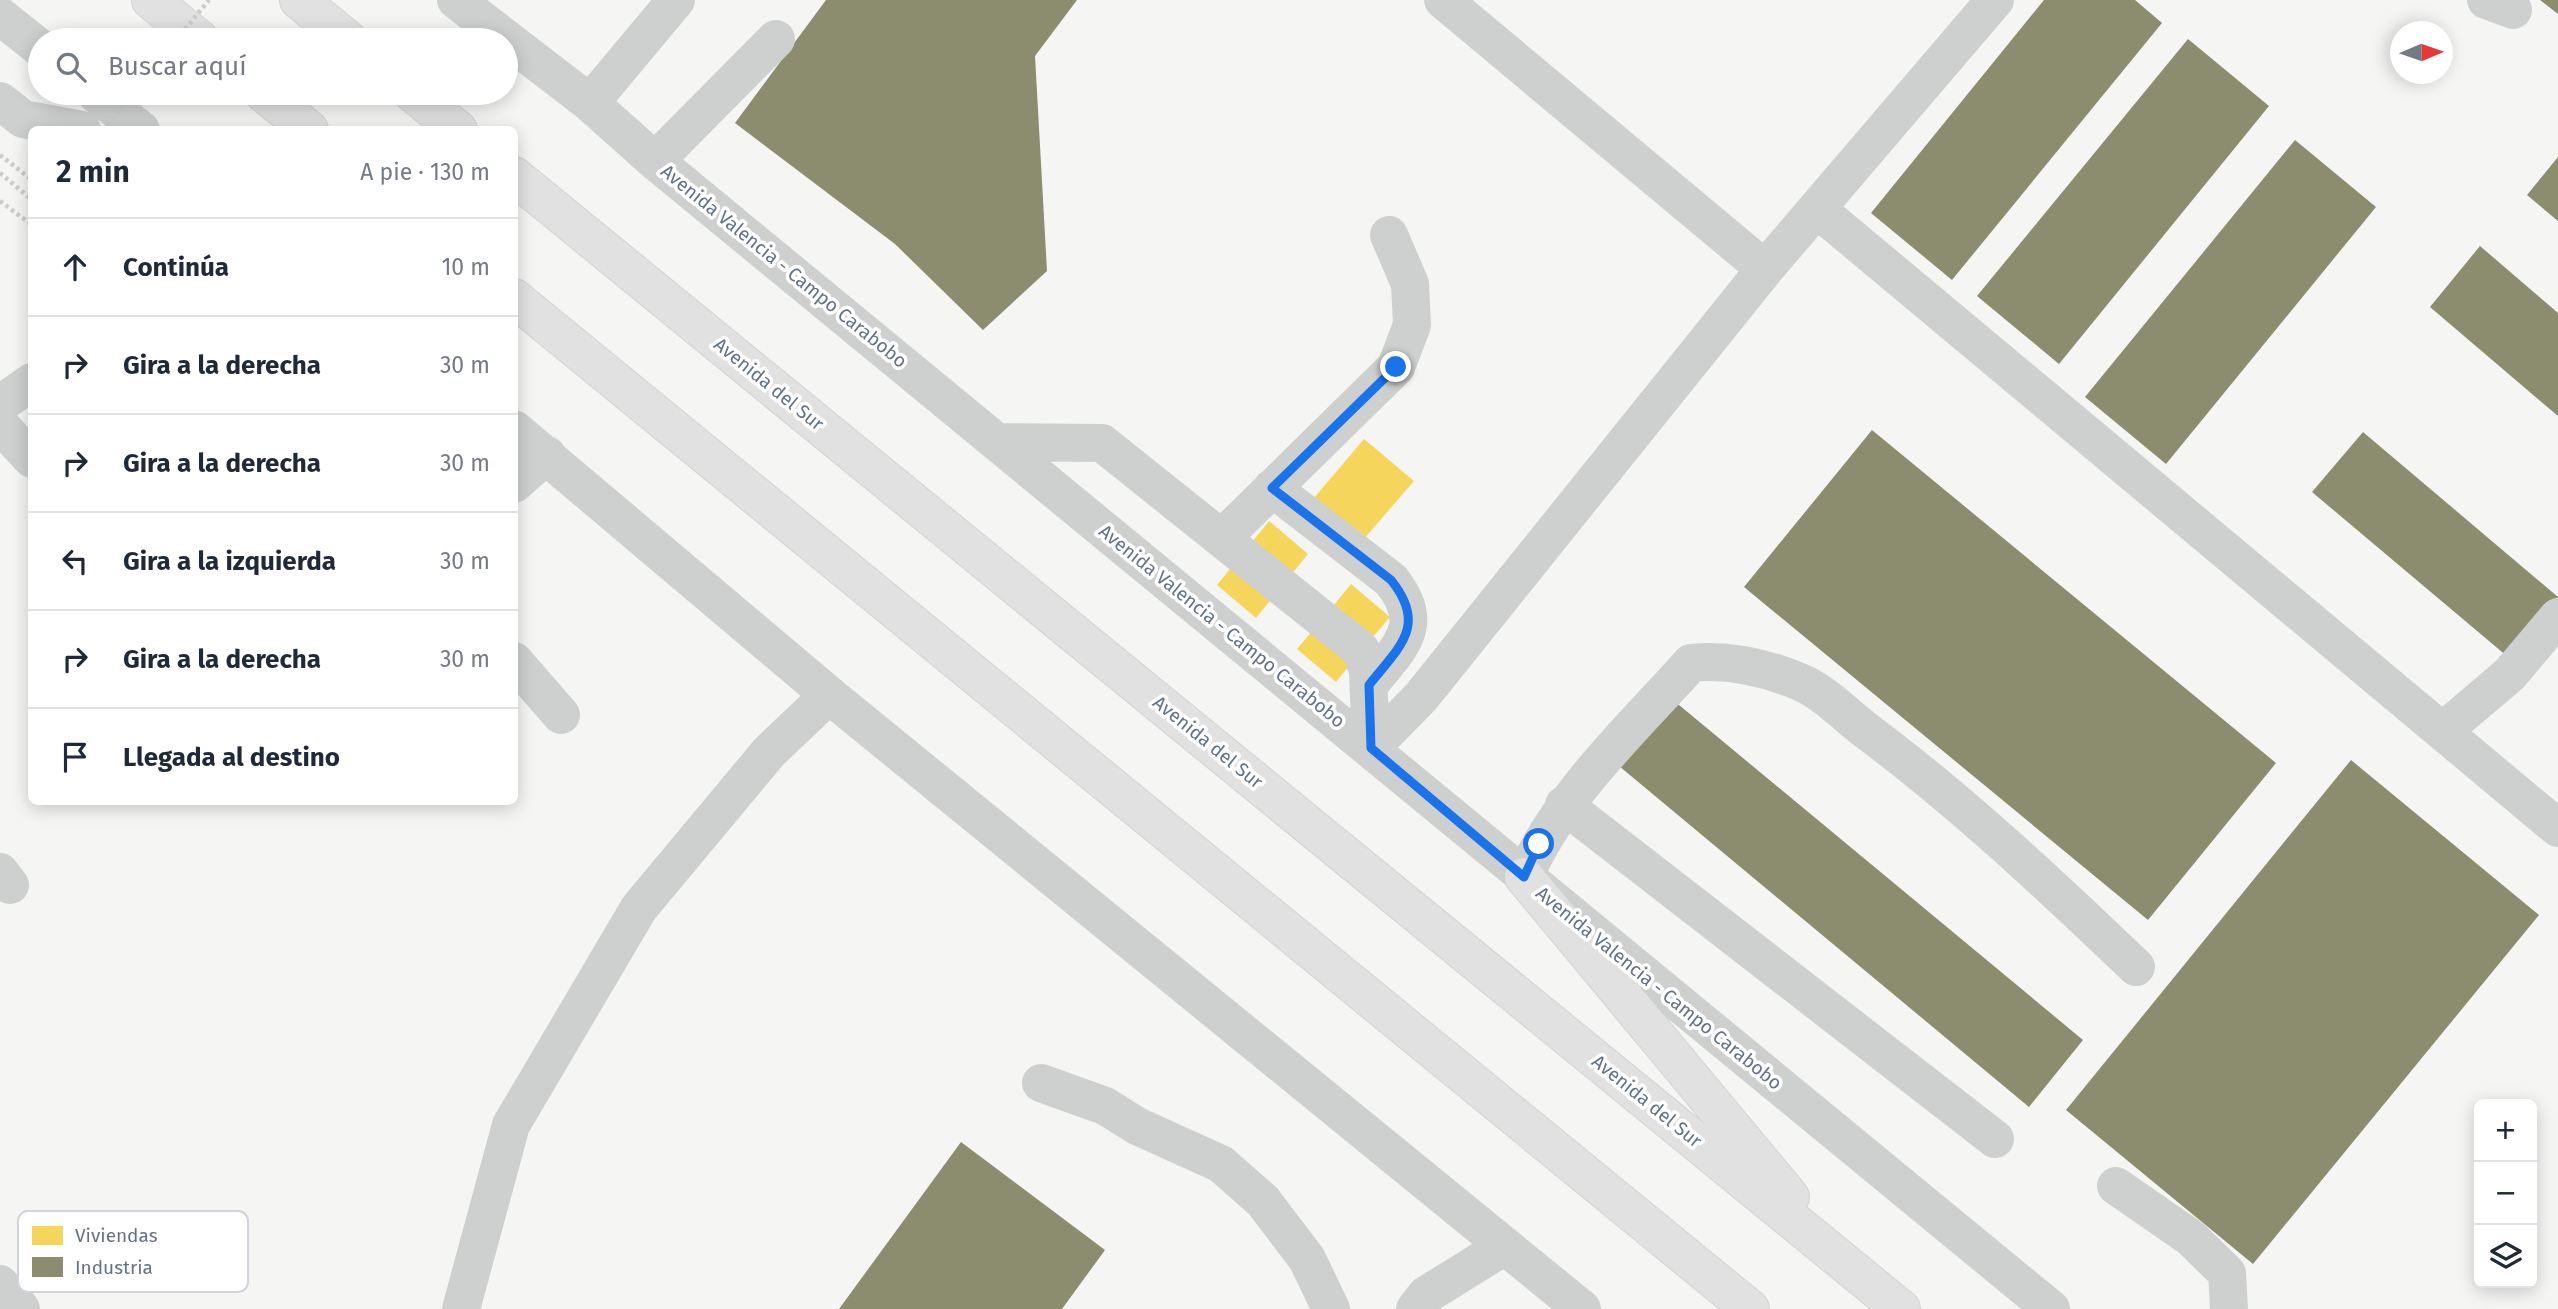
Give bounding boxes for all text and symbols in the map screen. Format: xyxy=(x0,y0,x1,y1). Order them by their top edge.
north arrow xyxy=(2390,21,2453,84)
search box xyxy=(28,28,518,105)
icon: search xyxy=(52,48,90,86)
text: Buscar aquí xyxy=(108,51,246,82)
text: 2 min xyxy=(56,154,130,190)
text: A pie · 130 m xyxy=(360,158,490,186)
street label: Avenida Valencia - Campo Carabobo xyxy=(656,159,912,373)
icon: ahead xyxy=(56,248,94,286)
text: Continúa xyxy=(123,252,229,283)
text: 10 m xyxy=(441,253,490,281)
street label: Avenida del Sur xyxy=(709,333,829,436)
icon: right xyxy=(56,346,94,384)
text: Gira a la derecha xyxy=(123,350,321,381)
text: 30 m xyxy=(440,351,490,379)
route end xyxy=(1380,351,1411,382)
icon: right xyxy=(56,444,94,482)
text: Gira a la derecha xyxy=(123,448,321,479)
text: 30 m xyxy=(440,449,490,477)
street label: Avenida Valencia - Campo Carabobo xyxy=(1094,519,1350,733)
icon: left xyxy=(56,542,94,580)
text: Gira a la izquierda xyxy=(123,546,336,577)
text: 30 m xyxy=(440,547,490,575)
icon: right xyxy=(56,640,94,678)
text: Gira a la derecha xyxy=(123,644,321,675)
text: 30 m xyxy=(440,645,490,673)
street label: Avenida del Sur xyxy=(1148,691,1268,794)
icon: arrive xyxy=(56,738,94,776)
text: Llegada al destino xyxy=(123,742,340,773)
route start xyxy=(1523,828,1554,859)
street label: Avenida Valencia - Campo Carabobo xyxy=(1531,881,1787,1095)
street label: Avenida del Sur xyxy=(1587,1050,1707,1153)
map controls xyxy=(2474,1099,2537,1288)
button: + xyxy=(2474,1099,2537,1162)
button: − xyxy=(2474,1162,2537,1225)
legend xyxy=(18,1211,248,1292)
text: Viviendas xyxy=(75,1224,158,1247)
button: layers xyxy=(2474,1225,2537,1288)
text: Industria xyxy=(75,1256,153,1279)

